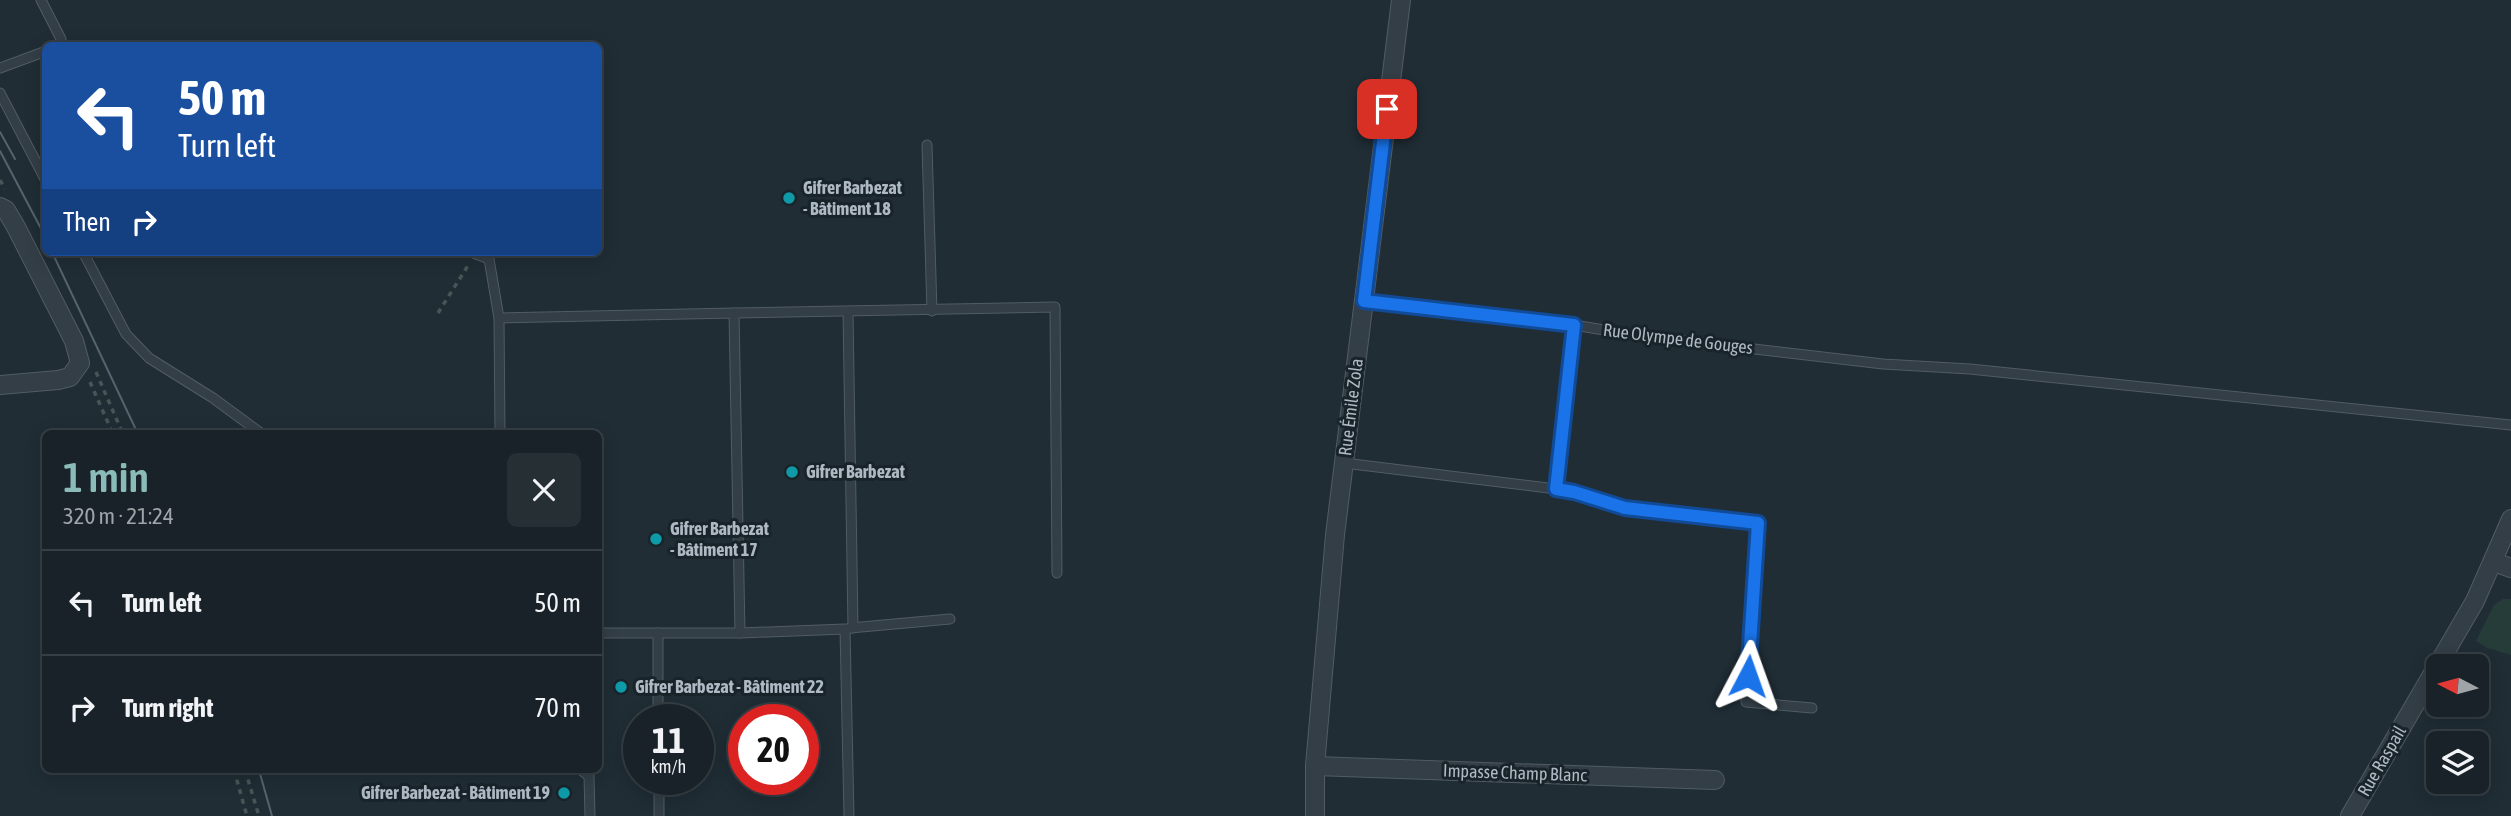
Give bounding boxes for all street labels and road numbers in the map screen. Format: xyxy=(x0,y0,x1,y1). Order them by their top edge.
street label: Rue Olympe de Gouges xyxy=(1602,319,1754,358)
street label: Rue Émile Zola xyxy=(1334,357,1367,457)
street label: Rue Raspail xyxy=(2353,722,2410,800)
street label: Impasse Champ Blanc xyxy=(1443,759,1588,786)

